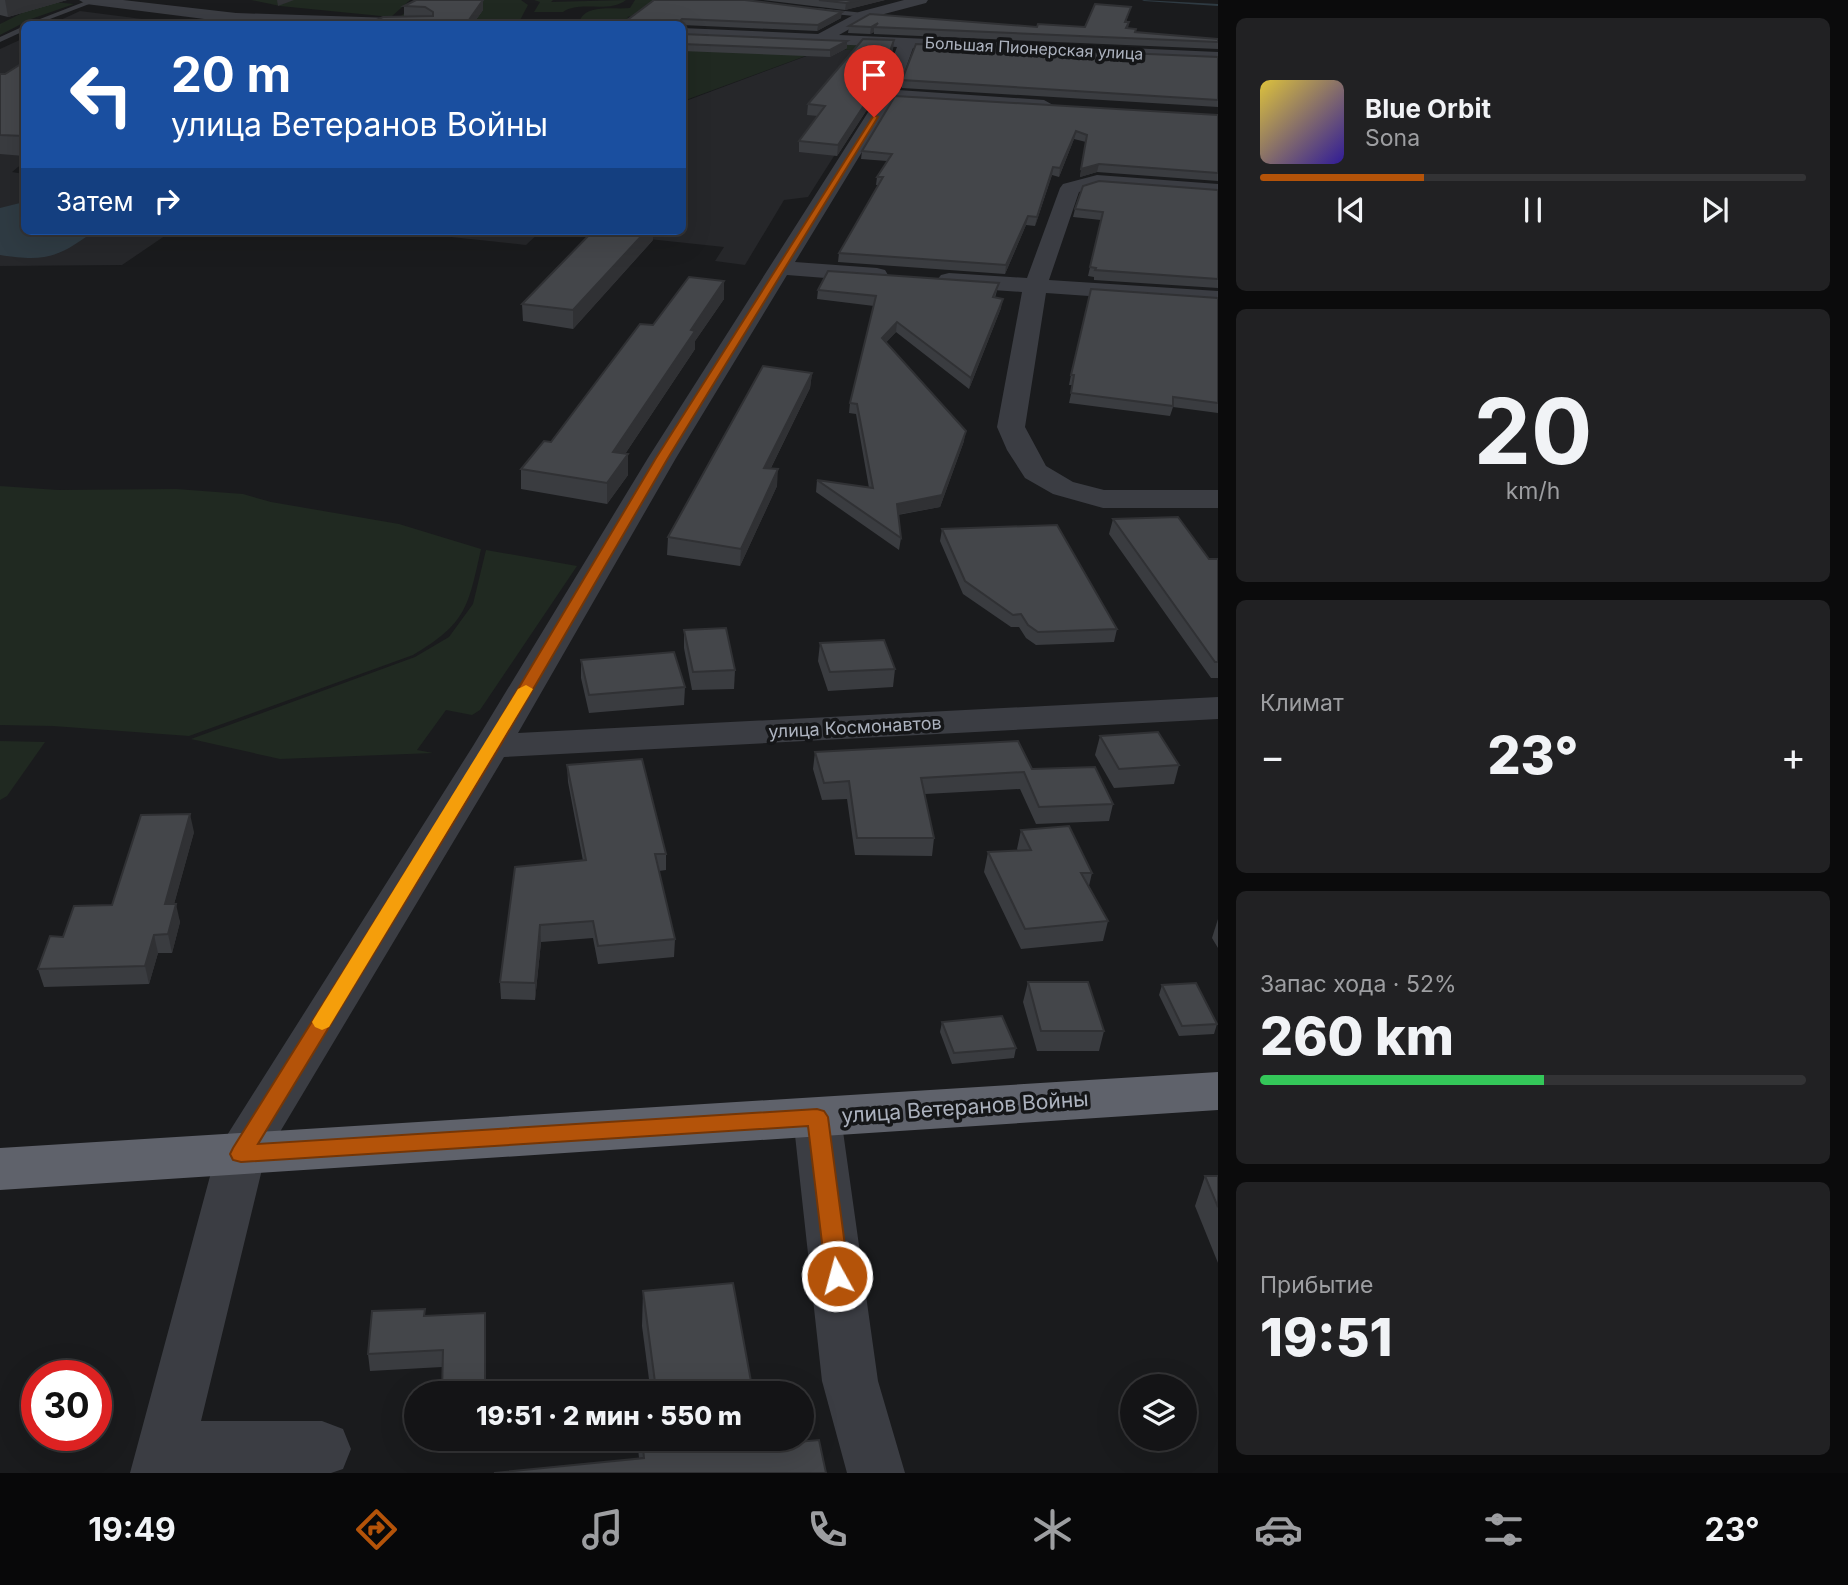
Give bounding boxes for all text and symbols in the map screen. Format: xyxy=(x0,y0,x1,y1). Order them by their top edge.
street label: Большая Пионерская улица xyxy=(924,32,1144,64)
text: 20 m xyxy=(171,45,291,104)
pin xyxy=(844,45,904,117)
icon: left xyxy=(56,49,147,140)
icon: arrive xyxy=(855,56,893,94)
text: Blue Orbit xyxy=(1365,93,1491,124)
text: улица Ветеранов Войны xyxy=(171,105,548,144)
text: Sona xyxy=(1365,124,1420,152)
icon: right xyxy=(148,182,186,220)
text: Затем xyxy=(56,186,134,217)
icon: previous xyxy=(1332,191,1370,229)
icon: pause xyxy=(1514,191,1552,229)
icon: next xyxy=(1696,191,1734,229)
text: 20 xyxy=(1474,376,1592,486)
text: km/h xyxy=(1506,477,1560,505)
text: Климат xyxy=(1260,689,1344,717)
street label: улица Космонавтов xyxy=(768,712,942,742)
text: 23° xyxy=(1487,724,1579,787)
text: − xyxy=(1260,733,1285,779)
text: + xyxy=(1781,733,1806,779)
text: Запас хода · 52% xyxy=(1260,970,1457,998)
text: 260 km xyxy=(1260,1005,1454,1068)
street label: улица Ветеранов Войны xyxy=(841,1086,1089,1128)
position arrow xyxy=(800,1239,874,1313)
text: Прибытие xyxy=(1260,1271,1373,1299)
text: 19:51 xyxy=(1260,1306,1393,1369)
speed limit sign: 30 xyxy=(21,1360,112,1451)
map controls xyxy=(1120,1374,1197,1451)
button: layers xyxy=(1120,1374,1197,1451)
text: 19:51 · 2 мин · 550 m xyxy=(476,1400,742,1431)
icon: directions xyxy=(352,1505,401,1554)
icon: music xyxy=(578,1505,627,1554)
icon: phone xyxy=(803,1505,852,1554)
icon: climate xyxy=(1028,1505,1077,1554)
icon: car xyxy=(1254,1505,1303,1554)
icon: filters xyxy=(1479,1505,1528,1554)
text: 19:49 xyxy=(88,1510,176,1549)
text: 23° xyxy=(1705,1510,1760,1549)

